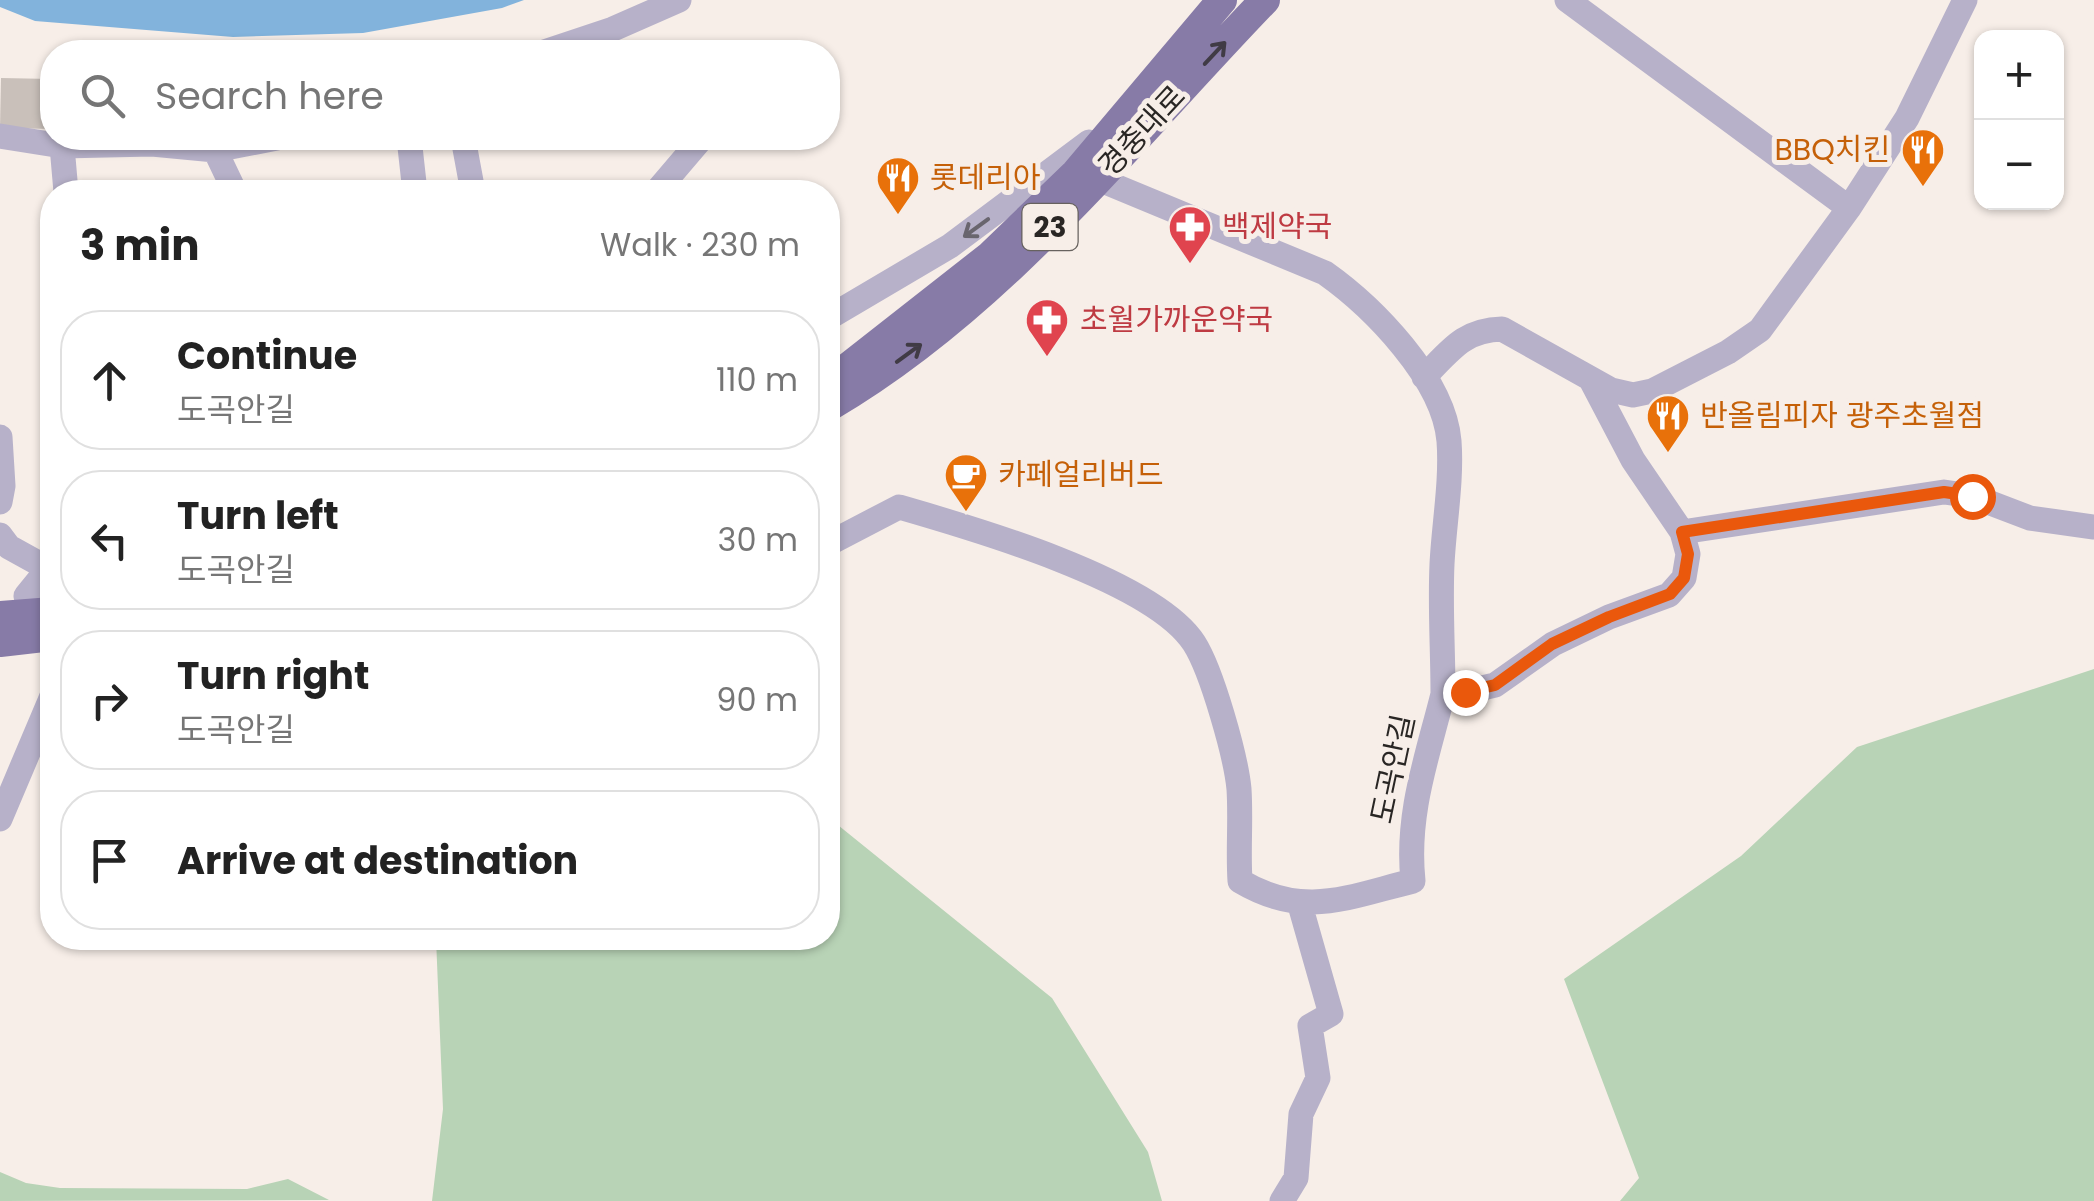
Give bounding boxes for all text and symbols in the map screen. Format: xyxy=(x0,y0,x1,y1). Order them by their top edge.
map controls xyxy=(1974,30,2064,210)
button: + xyxy=(1974,30,2064,120)
search box xyxy=(40,40,840,150)
one-way arrow xyxy=(1204,41,1227,66)
icon: search xyxy=(75,68,130,123)
text: Search here xyxy=(155,69,384,122)
street label: 경충대로 xyxy=(1088,76,1195,186)
button: − xyxy=(1974,120,2064,210)
restaurant icon: BBQ치킨 xyxy=(1900,127,1946,188)
place label: BBQ치킨 xyxy=(1774,128,1890,171)
restaurant icon: 롯데리아 xyxy=(875,155,921,216)
place label: 롯데리아 xyxy=(930,156,1041,199)
road number: 23 xyxy=(1022,204,1078,250)
pharmacy icon: 백제약국 xyxy=(1167,204,1213,265)
place label: 백제약국 xyxy=(1222,205,1332,248)
text: 3 min xyxy=(80,216,200,275)
one-way arrow xyxy=(963,217,990,238)
text: Walk · 230 m xyxy=(600,222,800,267)
pharmacy icon: 초월가까운약국 xyxy=(1024,297,1070,358)
place label: 초월가까운약국 xyxy=(1080,298,1273,341)
text: Continue xyxy=(177,329,357,382)
one-way arrow xyxy=(895,343,922,364)
icon: ahead xyxy=(82,353,137,408)
text: 110 m xyxy=(716,357,798,402)
text: 도곡안길 xyxy=(177,387,295,432)
restaurant icon: 반올림피자 광주초월점 xyxy=(1645,393,1691,454)
place label: 반올림피자 광주초월점 xyxy=(1700,394,1984,437)
cafe icon: 카페얼리버드 xyxy=(943,452,989,513)
place label: 카페얼리버드 xyxy=(998,453,1164,496)
route start xyxy=(1950,474,1996,520)
text: Turn left xyxy=(177,489,339,542)
icon: left xyxy=(82,513,137,568)
text: 30 m xyxy=(718,517,798,562)
text: 도곡안길 xyxy=(177,547,295,592)
text: Turn right xyxy=(177,649,369,702)
route end xyxy=(1443,670,1489,716)
icon: right xyxy=(82,673,137,728)
text: 90 m xyxy=(716,677,798,722)
text: 도곡안길 xyxy=(177,707,295,752)
street label: 도곡안길 xyxy=(1360,710,1425,827)
icon: arrive xyxy=(82,833,137,888)
text: Arrive at destination xyxy=(177,834,578,887)

